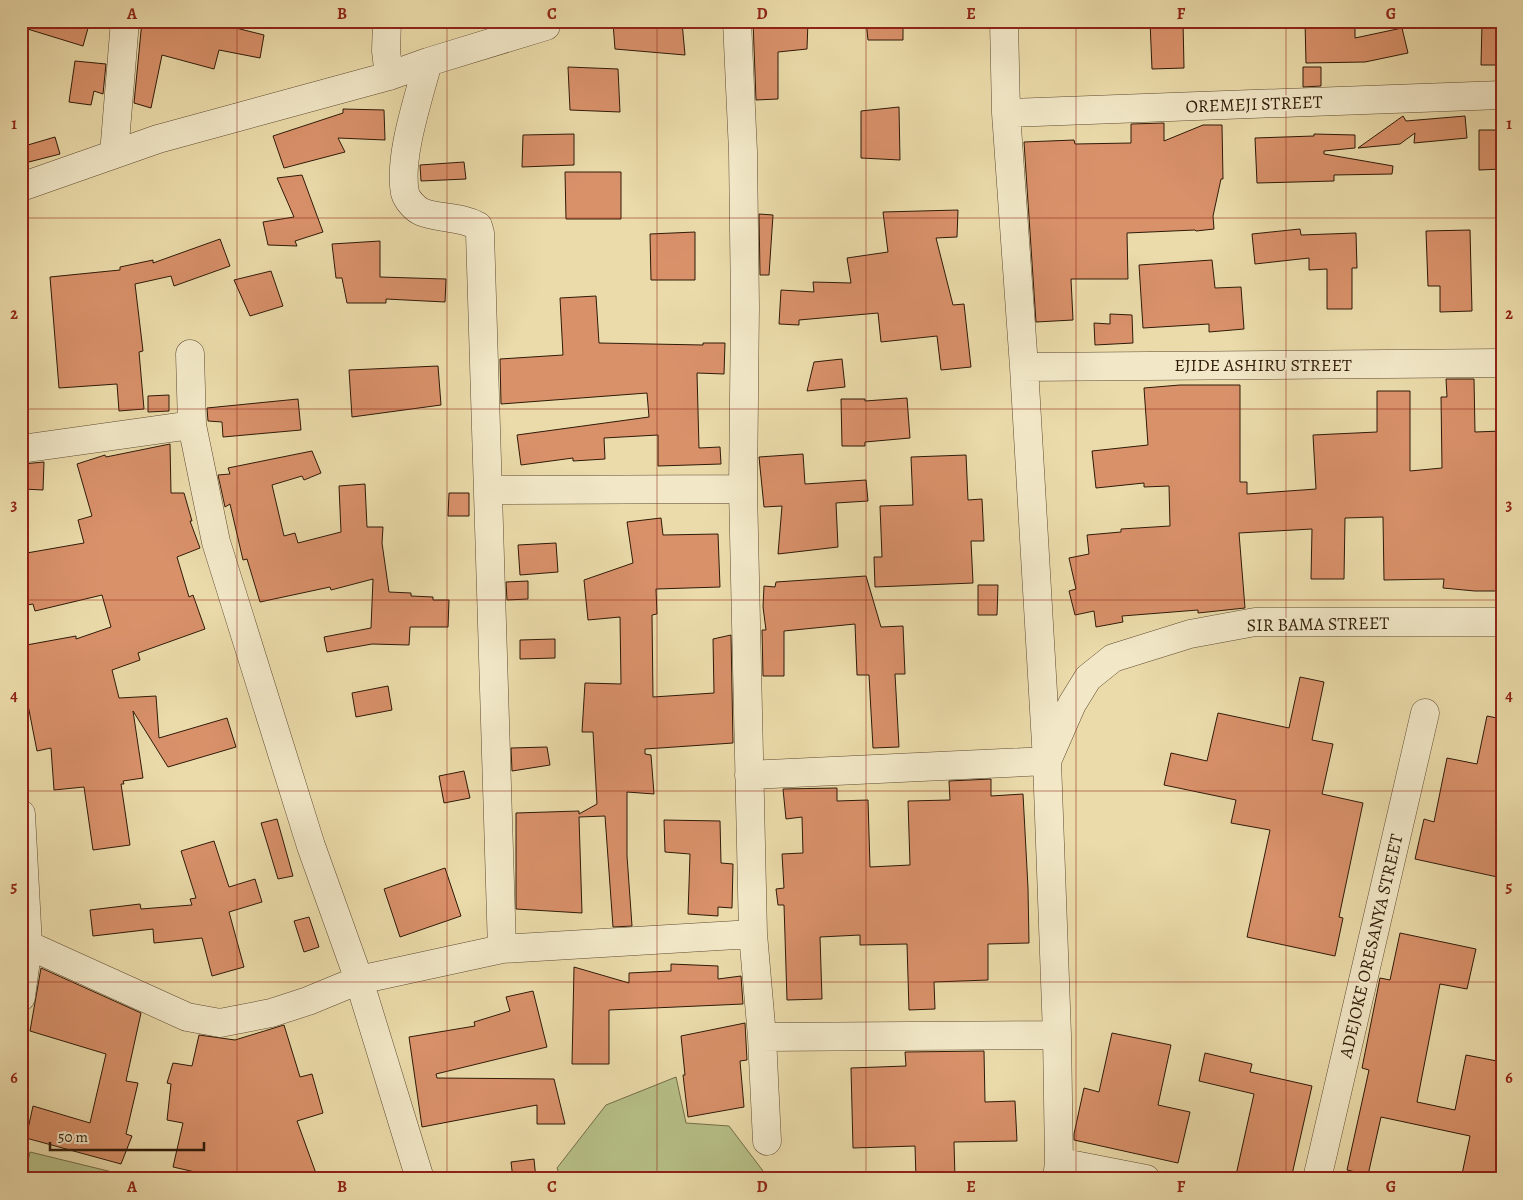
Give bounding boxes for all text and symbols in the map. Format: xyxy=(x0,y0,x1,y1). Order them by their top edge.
text: A xyxy=(126,3,138,25)
text: B xyxy=(337,3,347,25)
text: C xyxy=(547,3,557,25)
text: D xyxy=(756,3,768,25)
text: E xyxy=(966,3,976,25)
text: F xyxy=(1177,3,1186,25)
text: G xyxy=(1386,3,1396,25)
street label: OREMEJI STREET xyxy=(1185,90,1323,118)
text: 1 xyxy=(11,113,17,135)
text: 1 xyxy=(1506,113,1512,135)
text: 2 xyxy=(10,303,18,325)
text: 2 xyxy=(1505,303,1513,325)
street label: EJIDE ASHIRU STREET xyxy=(1174,353,1352,377)
text: 3 xyxy=(11,494,18,516)
text: 3 xyxy=(1506,494,1513,516)
street label: SIR BAMA STREET xyxy=(1246,611,1390,637)
text: 4 xyxy=(10,685,18,707)
text: 4 xyxy=(1505,685,1513,707)
street label: ADEJOKE ORESANYA STREET xyxy=(1333,831,1409,1061)
text: 5 xyxy=(11,876,18,898)
text: 5 xyxy=(1506,876,1513,898)
text: 6 xyxy=(10,1067,18,1089)
text: 6 xyxy=(1505,1067,1513,1089)
scale bar xyxy=(50,1120,204,1152)
text: 50 m xyxy=(58,1127,88,1147)
text: A xyxy=(126,1176,138,1198)
text: B xyxy=(337,1176,347,1198)
text: C xyxy=(547,1176,557,1198)
text: D xyxy=(756,1176,768,1198)
text: E xyxy=(966,1176,976,1198)
text: F xyxy=(1177,1176,1186,1198)
text: G xyxy=(1386,1176,1396,1198)

